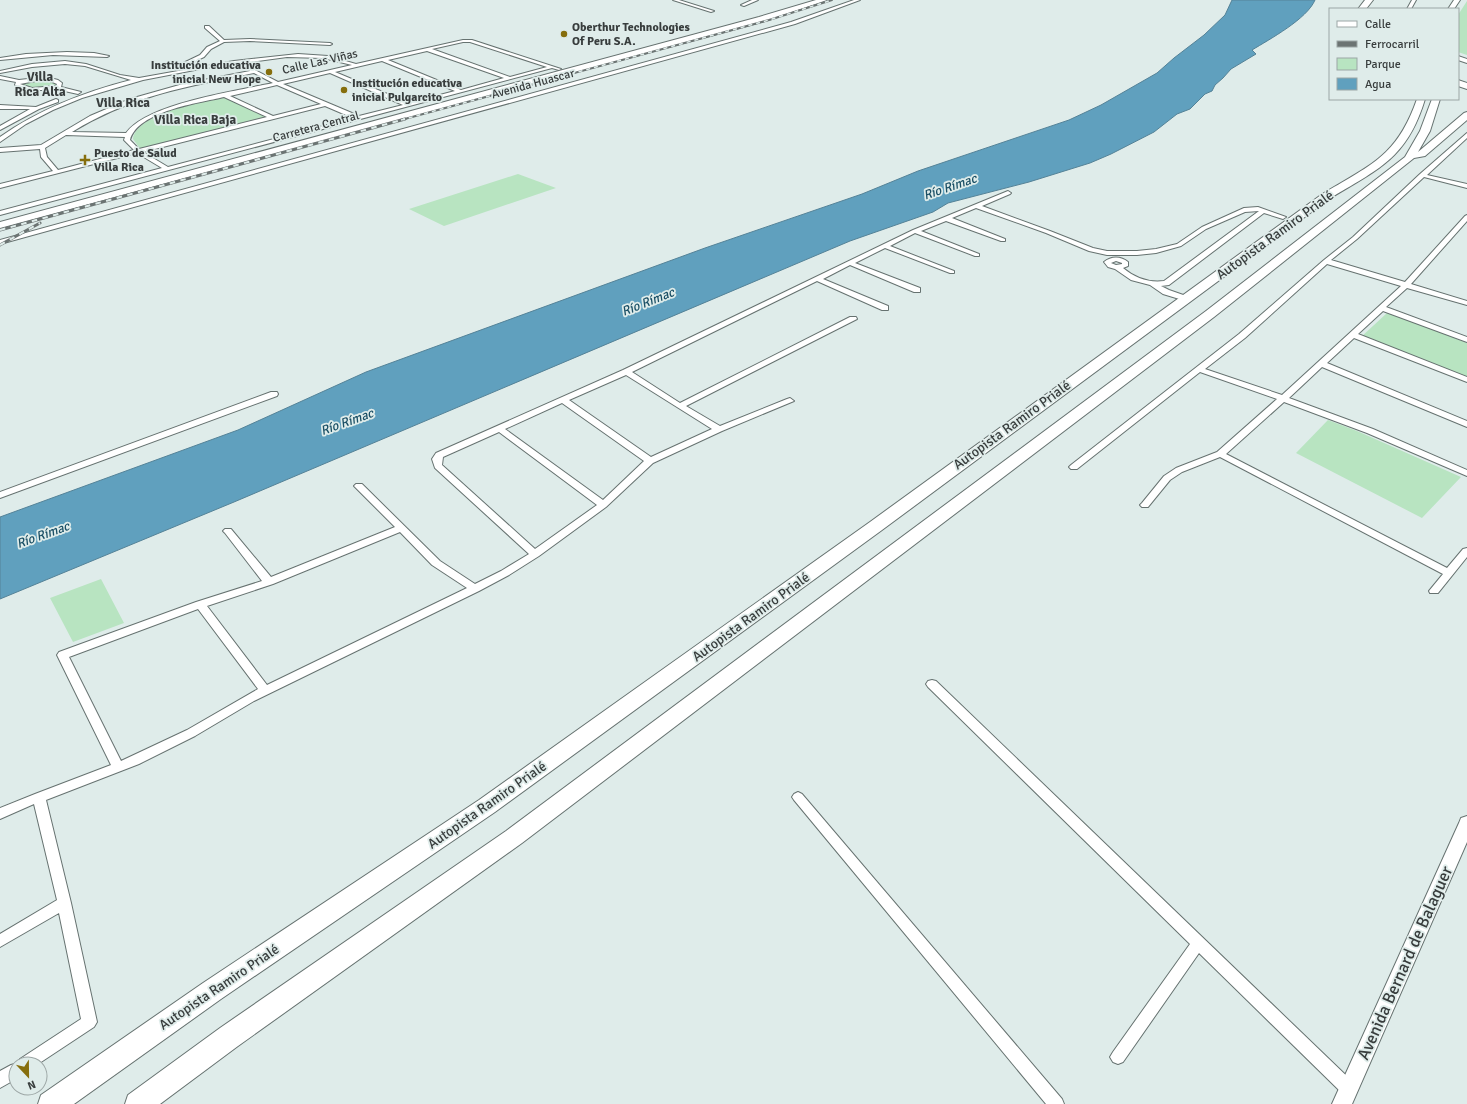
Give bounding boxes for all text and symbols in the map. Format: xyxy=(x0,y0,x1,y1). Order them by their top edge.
legend xyxy=(1329,8,1459,100)
text: Calle xyxy=(1365,17,1391,32)
place label: Oberthur Technologies Of Peru S.A. xyxy=(572,20,691,49)
marker: Oberthur Technologies Of Peru S.A. xyxy=(559,29,569,39)
text: Ferrocarril xyxy=(1365,37,1420,52)
street label: Calle Las Viñas xyxy=(281,46,359,78)
text: Parque xyxy=(1365,57,1401,72)
place label: Institución educativa inicial New Hope xyxy=(151,58,261,87)
street label: Avenida Huascar xyxy=(490,66,577,102)
marker: Institución educativa inicial New Hope xyxy=(264,67,274,77)
district label: Villa Rica Alta xyxy=(14,69,66,100)
place label: Institución educativa inicial Pulgarcito xyxy=(352,76,462,105)
text: Agua xyxy=(1365,77,1391,92)
marker: Institución educativa inicial Pulgarcito xyxy=(339,85,349,95)
district label: Villa Rica xyxy=(96,95,150,111)
street label: Carretera Central xyxy=(271,108,361,146)
district label: Villa Rica Baja xyxy=(154,112,236,128)
place label: Puesto de Salud Villa Rica xyxy=(94,146,177,175)
marker: Puesto de Salud Villa Rica xyxy=(79,154,91,166)
water label: Río Rímac xyxy=(921,170,980,204)
street label: Autopista Ramiro Prialé xyxy=(1213,187,1337,283)
water label: Río Rímac xyxy=(619,284,677,320)
street label: Autopista Ramiro Prialé xyxy=(950,377,1074,473)
water label: Río Rímac xyxy=(318,405,377,439)
water label: Río Rímac xyxy=(14,518,73,552)
street label: Autopista Ramiro Prialé xyxy=(689,569,813,665)
street label: Autopista Ramiro Prialé xyxy=(424,758,550,852)
street label: Avenida Bernard de Balaguer xyxy=(1353,862,1458,1063)
street label: Autopista Ramiro Prialé xyxy=(156,940,282,1034)
north arrow xyxy=(8,1056,48,1096)
text: N xyxy=(26,1077,38,1092)

